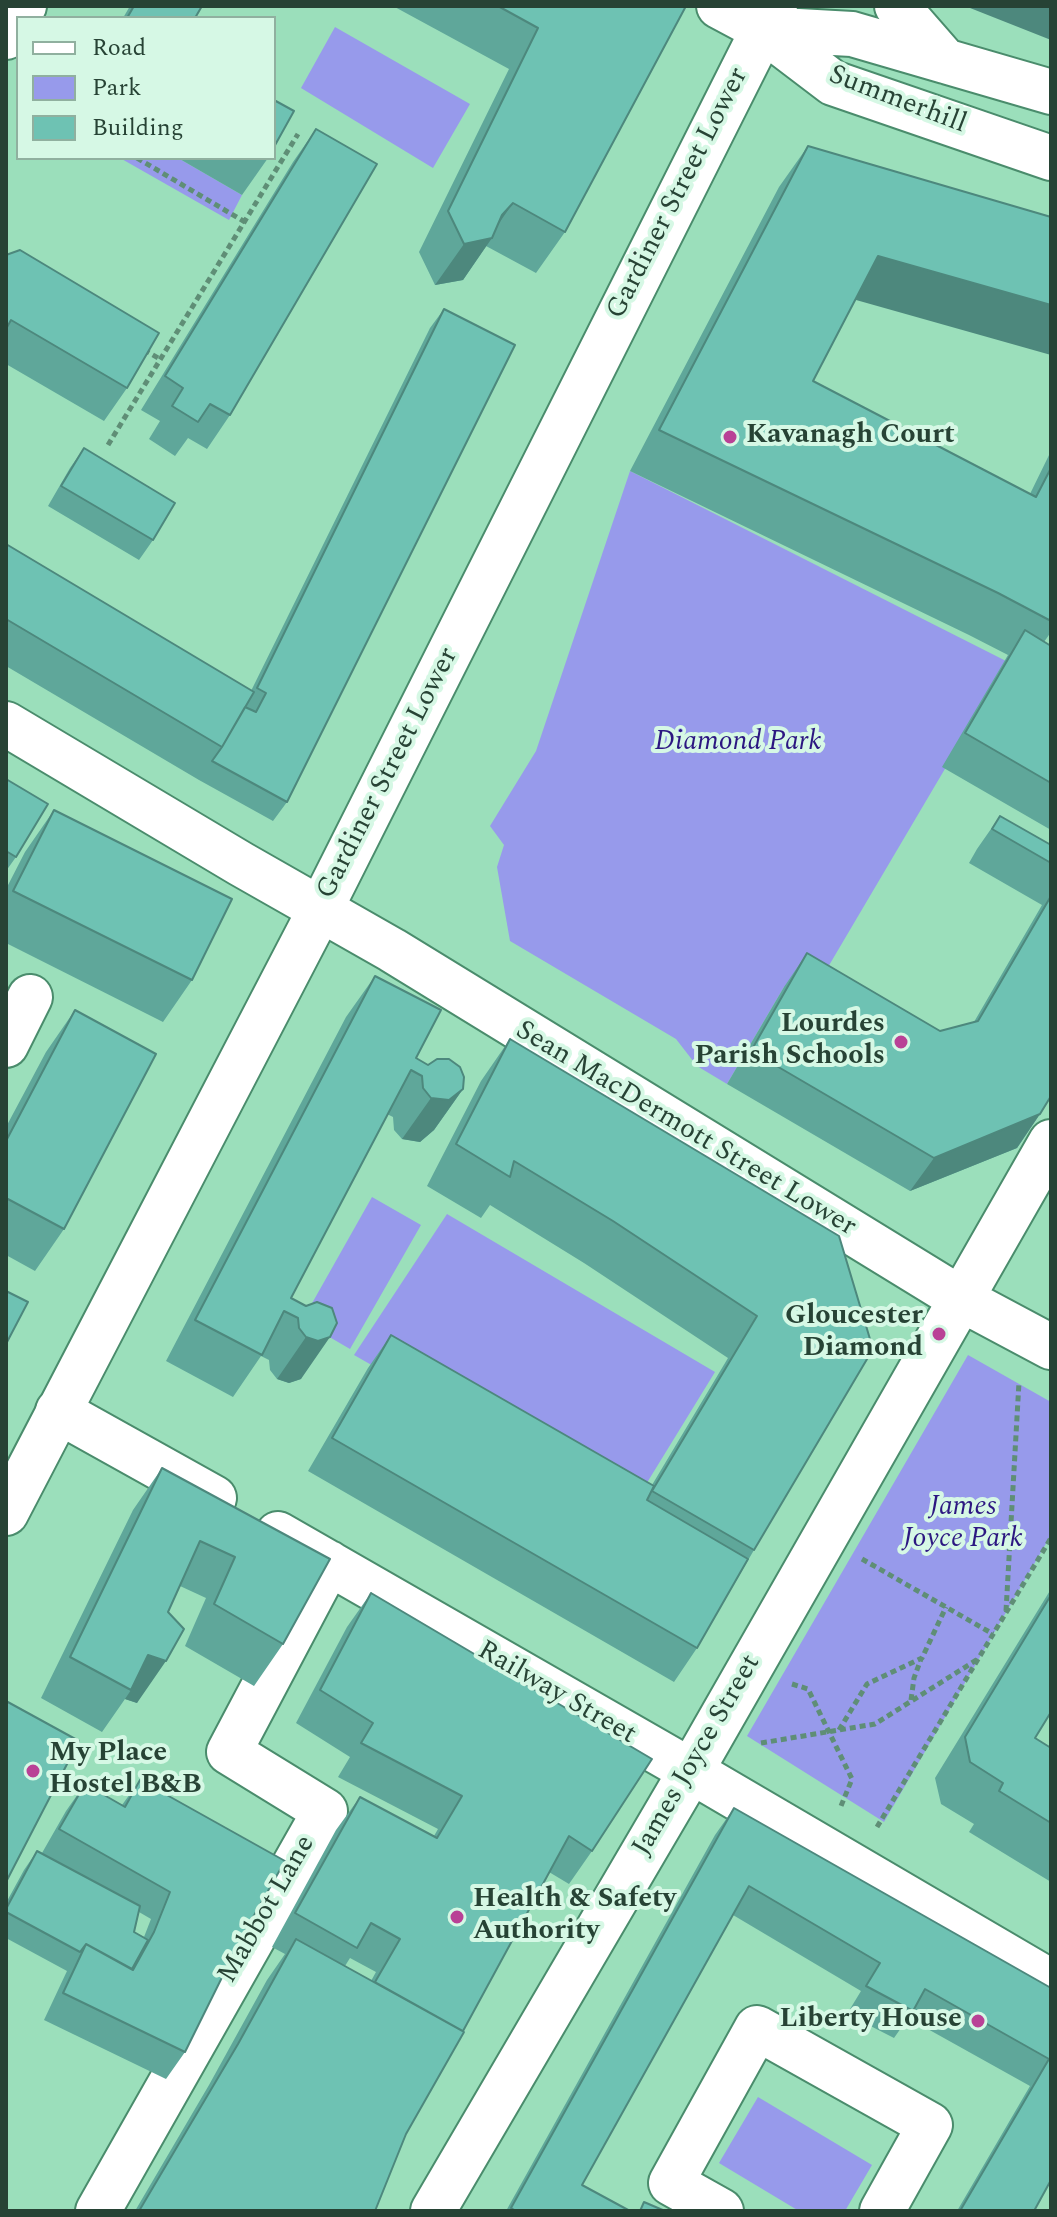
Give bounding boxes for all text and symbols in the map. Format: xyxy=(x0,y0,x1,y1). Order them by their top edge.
legend xyxy=(16,16,276,160)
text: Road xyxy=(92,30,146,66)
street label: Summerhill xyxy=(823,59,971,143)
street label: Gardiner Street Lower xyxy=(601,63,757,325)
text: Park xyxy=(92,70,142,106)
text: Building xyxy=(92,110,184,146)
place label: Kavanagh Court xyxy=(746,420,955,454)
marker: Kavanagh Court xyxy=(721,428,739,446)
street label: Gardiner Street Lower xyxy=(311,643,467,905)
park label: Diamond Park xyxy=(654,727,822,761)
place label: Lourdes Parish Schools xyxy=(695,1009,885,1075)
street label: Sean MacDermott Street Lower xyxy=(509,1015,861,1245)
marker: Lourdes Parish Schools xyxy=(892,1033,910,1051)
place label: Gloucester Diamond xyxy=(785,1301,923,1367)
marker: Gloucester Diamond xyxy=(930,1325,948,1343)
park label: James Joyce Park xyxy=(903,1492,1023,1558)
street label: Railway Street xyxy=(471,1635,641,1753)
street label: James Joyce Street xyxy=(627,1649,769,1863)
place label: My Place Hostel B&B xyxy=(49,1738,201,1804)
marker: My Place Hostel B&B xyxy=(24,1762,42,1780)
street label: Mabbot Lane xyxy=(212,1830,324,1990)
place label: Health & Safety Authority xyxy=(473,1884,676,1950)
marker: Health & Safety Authority xyxy=(448,1908,466,1926)
place label: Liberty House xyxy=(780,2004,962,2038)
marker: Liberty House xyxy=(969,2012,987,2030)

